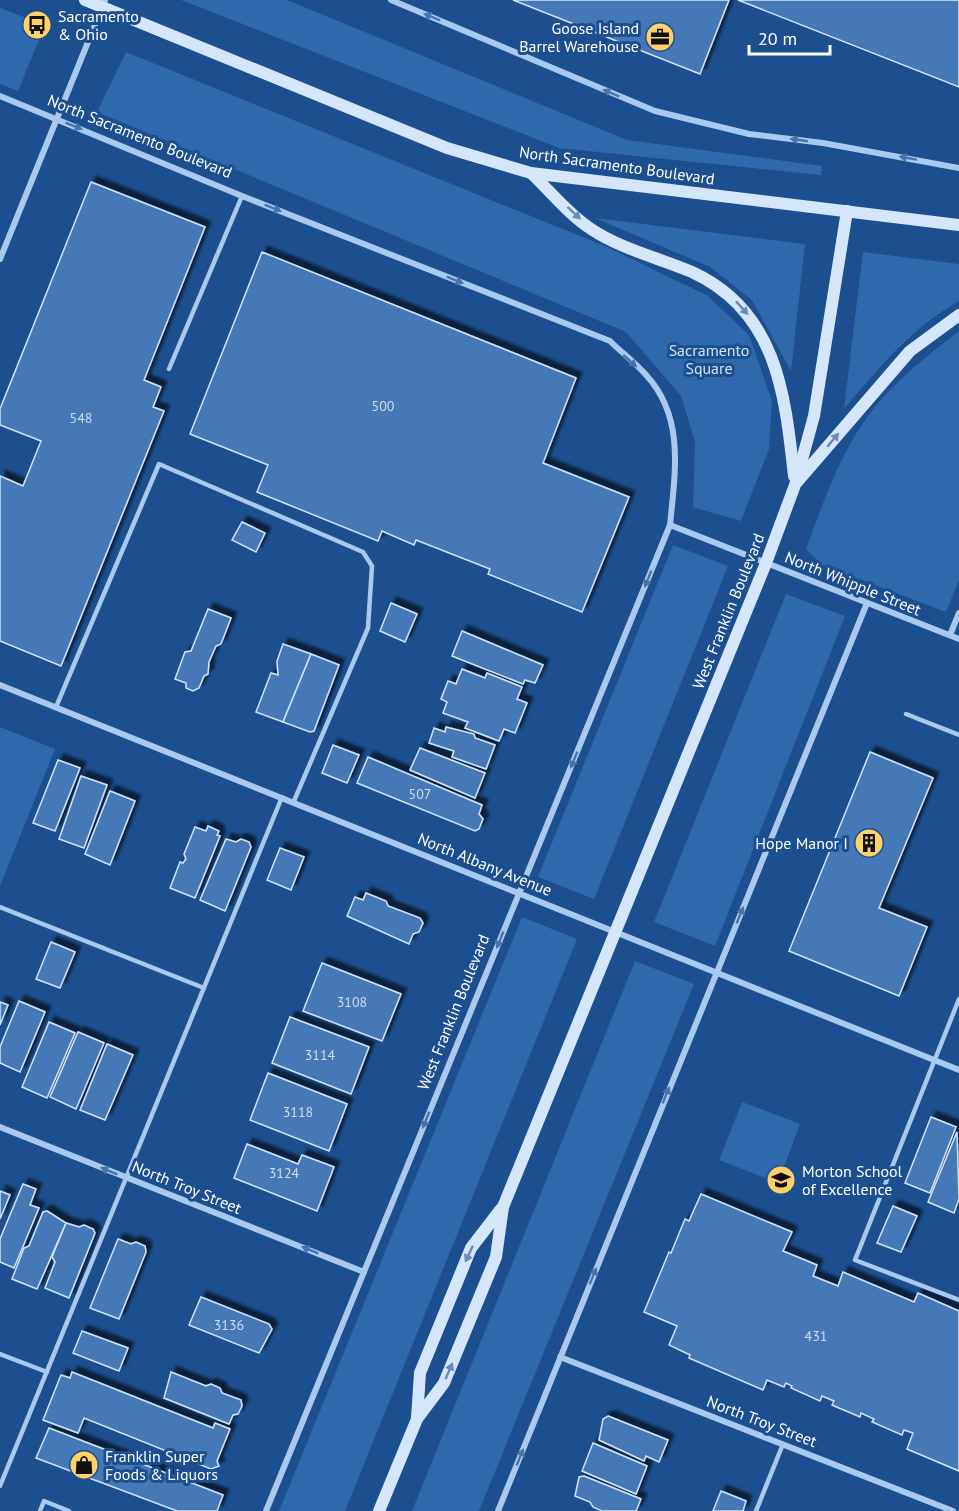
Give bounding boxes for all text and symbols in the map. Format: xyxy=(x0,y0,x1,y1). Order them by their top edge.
place label: Sacramento & Ohio xyxy=(58,6,139,44)
bus stop icon: Sacramento & Ohio xyxy=(21,9,53,41)
one-way arrow xyxy=(422,12,440,22)
place label: Goose Island Barrel Warehouse xyxy=(519,18,639,56)
scale bar xyxy=(749,18,830,56)
office icon: Goose Island Barrel Warehouse xyxy=(644,21,676,53)
text: 20 m xyxy=(758,27,797,50)
one-way arrow xyxy=(602,88,620,98)
street label: North Sacramento Boulevard xyxy=(45,90,235,182)
one-way arrow xyxy=(65,122,83,131)
one-way arrow xyxy=(790,136,809,145)
street label: North Sacramento Boulevard xyxy=(518,141,716,189)
one-way arrow xyxy=(899,153,918,162)
one-way arrow xyxy=(265,203,283,213)
one-way arrow xyxy=(566,206,581,220)
one-way arrow xyxy=(446,275,464,285)
one-way arrow xyxy=(735,300,749,315)
park label: Sacramento Square xyxy=(669,340,749,378)
one-way arrow xyxy=(623,354,638,368)
house number: 500 xyxy=(372,397,395,415)
house number: 548 xyxy=(70,409,92,427)
one-way arrow xyxy=(826,433,839,448)
street label: West Franklin Boulevard xyxy=(688,530,768,692)
street label: North Whipple Street xyxy=(782,547,924,620)
one-way arrow xyxy=(643,570,652,588)
one-way arrow xyxy=(569,751,579,769)
house number: 507 xyxy=(409,785,431,803)
building icon: Hope Manor I xyxy=(853,827,885,859)
street label: North Albany Avenue xyxy=(415,828,555,900)
place label: Hope Manor I xyxy=(755,833,848,853)
one-way arrow xyxy=(736,906,745,924)
street label: West Franklin Boulevard xyxy=(413,931,493,1093)
one-way arrow xyxy=(495,931,504,949)
house number: 3108 xyxy=(337,993,367,1011)
house number: 3114 xyxy=(305,1046,336,1064)
one-way arrow xyxy=(661,1086,671,1104)
house number: 3118 xyxy=(283,1103,313,1121)
one-way arrow xyxy=(421,1112,431,1130)
street label: North Troy Street xyxy=(129,1156,245,1218)
place label: Morton School of Excellence xyxy=(802,1161,903,1199)
house number: 3124 xyxy=(269,1164,300,1182)
school or university icon: Morton School of Excellence xyxy=(765,1164,797,1196)
one-way arrow xyxy=(100,1166,118,1175)
one-way arrow xyxy=(300,1245,318,1255)
one-way arrow xyxy=(465,1246,474,1263)
one-way arrow xyxy=(589,1267,598,1285)
house number: 3136 xyxy=(214,1316,244,1334)
house number: 431 xyxy=(805,1327,827,1345)
one-way arrow xyxy=(444,1361,454,1379)
street label: North Troy Street xyxy=(704,1391,820,1451)
place label: Franklin Super Foods & Liquors xyxy=(105,1446,218,1484)
one-way arrow xyxy=(516,1448,525,1466)
shop icon: Franklin Super Foods & Liquors xyxy=(68,1449,100,1481)

